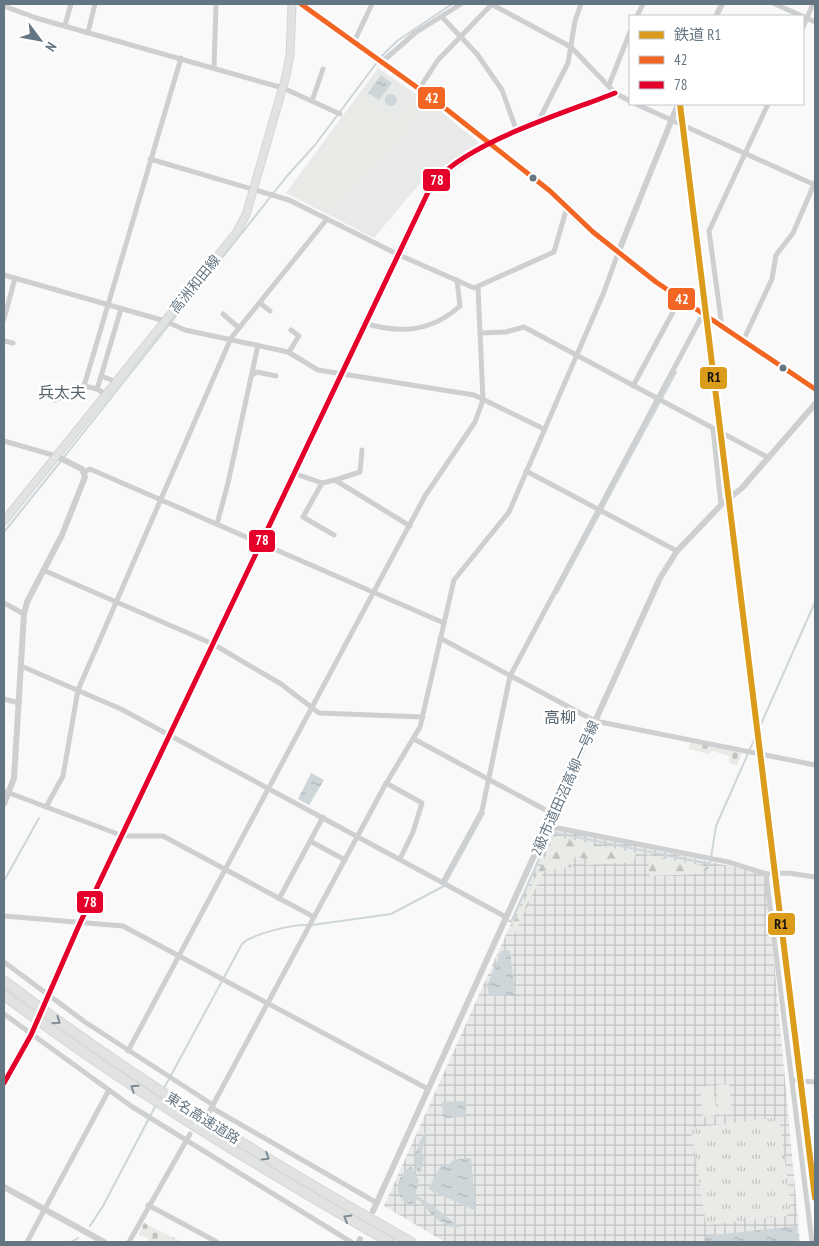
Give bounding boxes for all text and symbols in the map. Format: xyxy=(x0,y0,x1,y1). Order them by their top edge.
north arrow xyxy=(15,15,65,65)
legend xyxy=(629,15,804,105)
text: 鉄道 R1 xyxy=(674,25,721,44)
text: N xyxy=(41,39,61,55)
text: 42 xyxy=(674,50,688,69)
text: 78 xyxy=(674,75,688,94)
line badge: 42 xyxy=(417,86,446,110)
text: 42 xyxy=(425,89,439,107)
line badge: 78 xyxy=(422,168,451,192)
text: 78 xyxy=(430,171,444,189)
unlabelled marker xyxy=(528,173,538,183)
street label: 高洲和田線 xyxy=(166,251,224,317)
line badge: 42 xyxy=(667,287,696,311)
text: 42 xyxy=(675,290,689,308)
unlabelled marker xyxy=(778,363,788,373)
line badge: R1 xyxy=(699,366,728,390)
text: R1 xyxy=(707,368,721,386)
district label: 兵太夫 xyxy=(38,382,86,402)
line badge: 78 xyxy=(248,529,276,553)
text: 78 xyxy=(255,531,269,549)
district label: 高柳 xyxy=(544,707,576,727)
street label: 2級市道田沼高柳一号線 xyxy=(527,718,603,858)
line badge: 78 xyxy=(76,890,104,914)
text: 78 xyxy=(83,893,97,911)
line badge: R1 xyxy=(767,912,796,936)
text: R1 xyxy=(774,915,788,933)
one-way arrow xyxy=(51,1015,60,1023)
one-way arrow xyxy=(130,1085,140,1094)
street label: 東名高速道路 xyxy=(163,1088,243,1148)
one-way arrow xyxy=(261,1151,270,1161)
one-way arrow xyxy=(344,1214,353,1224)

